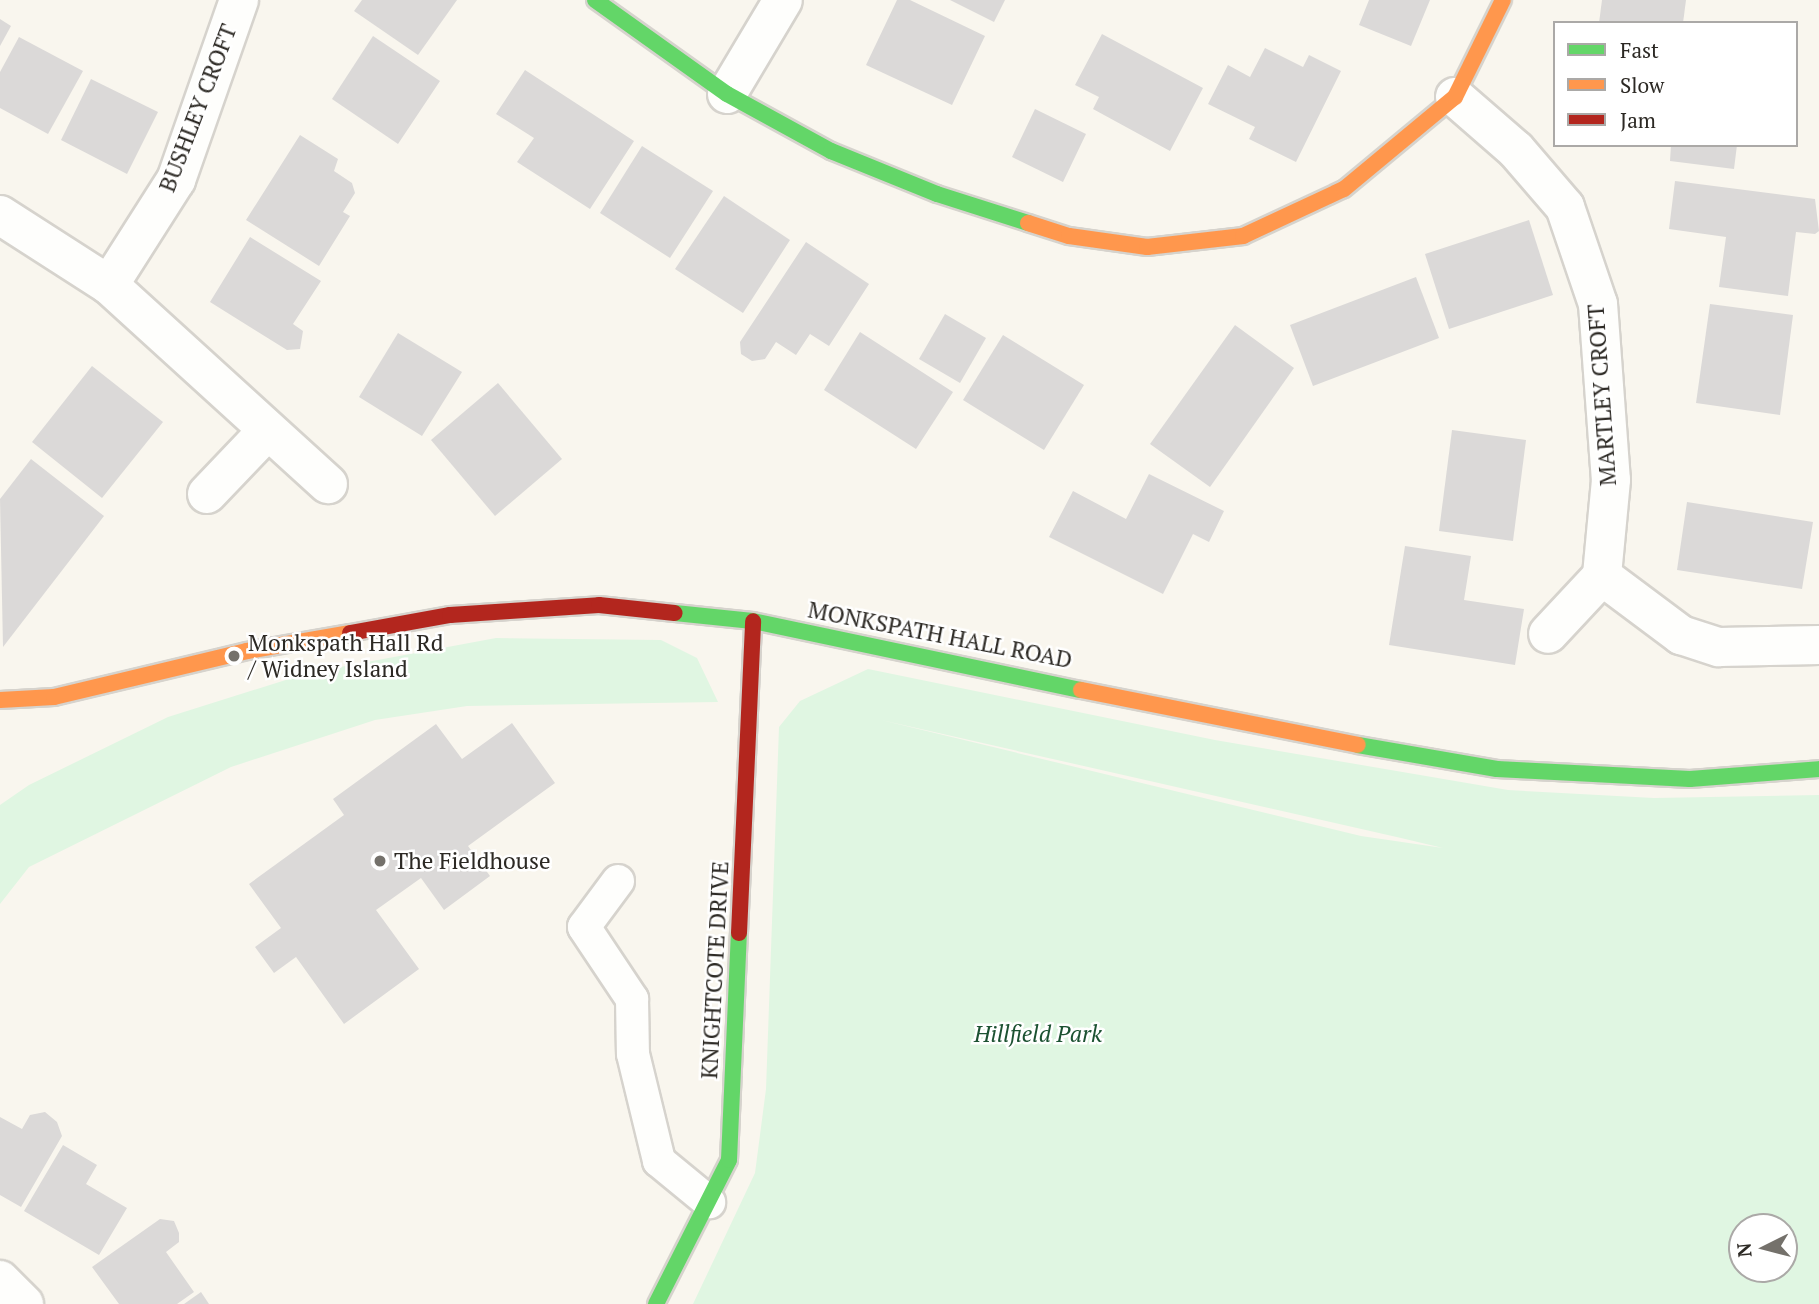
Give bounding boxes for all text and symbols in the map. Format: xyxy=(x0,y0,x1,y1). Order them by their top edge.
street label: BUSHLEY CROFT xyxy=(153,20,243,196)
legend xyxy=(1553,21,1798,147)
text: Fast xyxy=(1620,36,1659,64)
text: Slow xyxy=(1620,71,1664,99)
text: Jam xyxy=(1620,106,1656,134)
street label: MARTLEY CROFT xyxy=(1582,303,1622,487)
street label: MONKSPATH HALL ROAD xyxy=(806,596,1074,674)
place label: Monkspath Hall Rd / Widney Island xyxy=(248,629,444,683)
marker: Monkspath Hall Rd / Widney Island xyxy=(226,648,242,664)
place label: The Fieldhouse xyxy=(394,847,551,875)
marker: The Fieldhouse xyxy=(372,853,388,869)
street label: KNIGHTCOTE DRIVE xyxy=(696,860,734,1080)
park label: Hillfield Park xyxy=(974,1020,1102,1048)
north arrow xyxy=(1728,1213,1798,1283)
text: N xyxy=(1730,1242,1757,1259)

